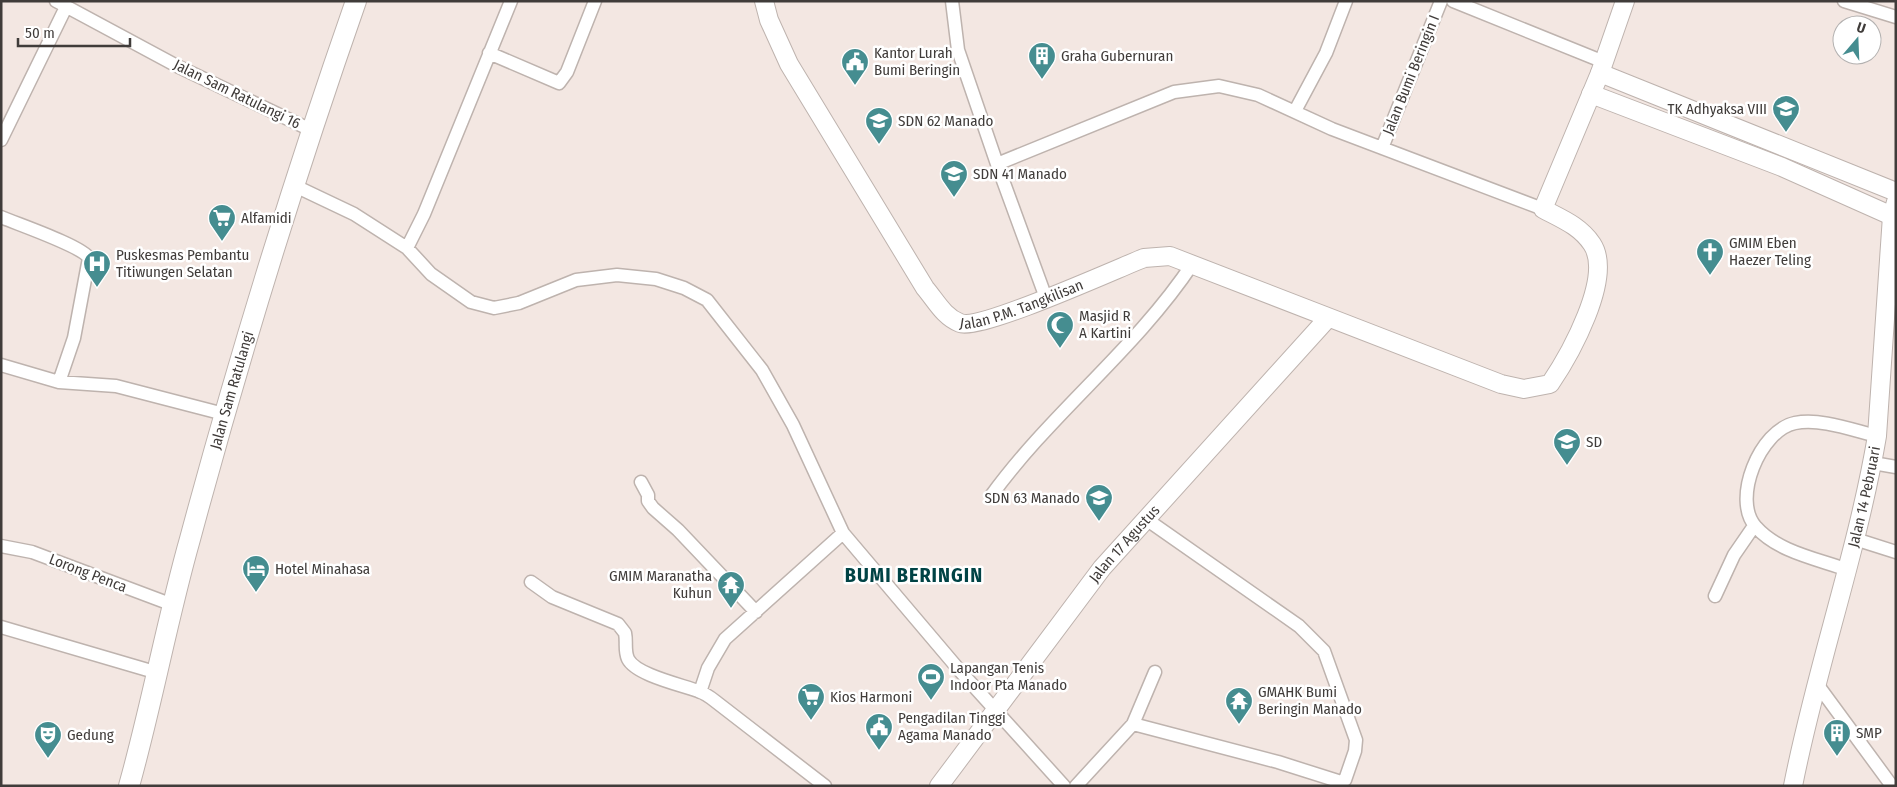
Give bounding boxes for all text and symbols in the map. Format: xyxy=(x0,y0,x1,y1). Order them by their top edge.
street label: Jalan Bumi Beringin I xyxy=(1379,12,1443,138)
scale bar xyxy=(18,15,130,47)
north arrow xyxy=(1832,15,1882,65)
text: U xyxy=(1854,19,1868,38)
text: 50 m xyxy=(25,24,55,42)
building icon: Graha Gubernuran xyxy=(1027,41,1057,80)
place label: Kantor Lurah Bumi Beringin xyxy=(874,44,960,79)
public building icon: Kantor Lurah Bumi Beringin xyxy=(840,47,870,86)
place label: Graha Gubernuran xyxy=(1061,47,1173,65)
street label: Jalan Sam Ratulangi 16 xyxy=(171,56,303,132)
school or university icon: TK Adhyaksa VIII xyxy=(1771,94,1801,133)
place label: TK Adhyaksa VIII xyxy=(1668,100,1767,118)
school or university icon: SDN 62 Manado xyxy=(864,106,894,145)
place label: SDN 62 Manado xyxy=(898,112,994,130)
school or university icon: SDN 41 Manado xyxy=(939,159,969,198)
place label: SDN 41 Manado xyxy=(973,165,1067,183)
supermarket icon: Alfamidi xyxy=(207,203,237,242)
place label: Alfamidi xyxy=(241,209,292,227)
place label: GMIM Eben Haezer Teling xyxy=(1729,234,1811,269)
church icon: GMIM Eben Haezer Teling xyxy=(1695,237,1725,276)
place label: Puskesmas Pembantu Titiwungen Selatan xyxy=(116,246,249,281)
hospital icon: Puskesmas Pembantu Titiwungen Selatan xyxy=(82,249,112,288)
street label: Jalan P.M. Tangkilisan xyxy=(958,276,1086,333)
place label: Masjid R A Kartini xyxy=(1079,307,1131,342)
mosque icon: Masjid R A Kartini xyxy=(1045,310,1075,349)
street label: Jalan Sam Ratulangi xyxy=(206,329,257,451)
school or university icon: SD xyxy=(1552,427,1582,466)
place label: SD xyxy=(1586,433,1602,451)
street label: Jalan 14 Pebruari xyxy=(1844,445,1884,549)
school or university icon: SDN 63 Manado xyxy=(1084,483,1114,522)
place label: SDN 63 Manado xyxy=(984,489,1080,507)
street label: Jalan 17 Agustus xyxy=(1085,501,1163,586)
street label: Lorong Penca xyxy=(47,550,129,596)
hotel icon: Hotel Minahasa xyxy=(241,554,271,593)
place label: Hotel Minahasa xyxy=(275,560,370,578)
district label: BUMI BERINGIN xyxy=(845,563,983,587)
place label: GMIM Maranatha Kuhun xyxy=(609,567,712,602)
temple icon: GMIM Maranatha Kuhun xyxy=(716,570,746,609)
place label: Lapangan Tenis Indoor Pta Manado xyxy=(950,659,1067,694)
sports icon: Lapangan Tenis Indoor Pta Manado xyxy=(916,662,946,701)
supermarket icon: Kios Harmoni xyxy=(796,682,826,721)
place label: GMAHK Bumi Beringin Manado xyxy=(1258,683,1362,718)
temple icon: GMAHK Bumi Beringin Manado xyxy=(1224,686,1254,725)
place label: Kios Harmoni xyxy=(830,688,912,706)
place label: Pengadilan Tinggi Agama Manado xyxy=(898,709,1006,744)
public building icon: Pengadilan Tinggi Agama Manado xyxy=(864,712,894,751)
building icon: SMP xyxy=(1822,718,1852,757)
theatre icon: Gedung xyxy=(33,720,63,759)
place label: SMP xyxy=(1856,724,1882,742)
place label: Gedung xyxy=(67,726,114,744)

